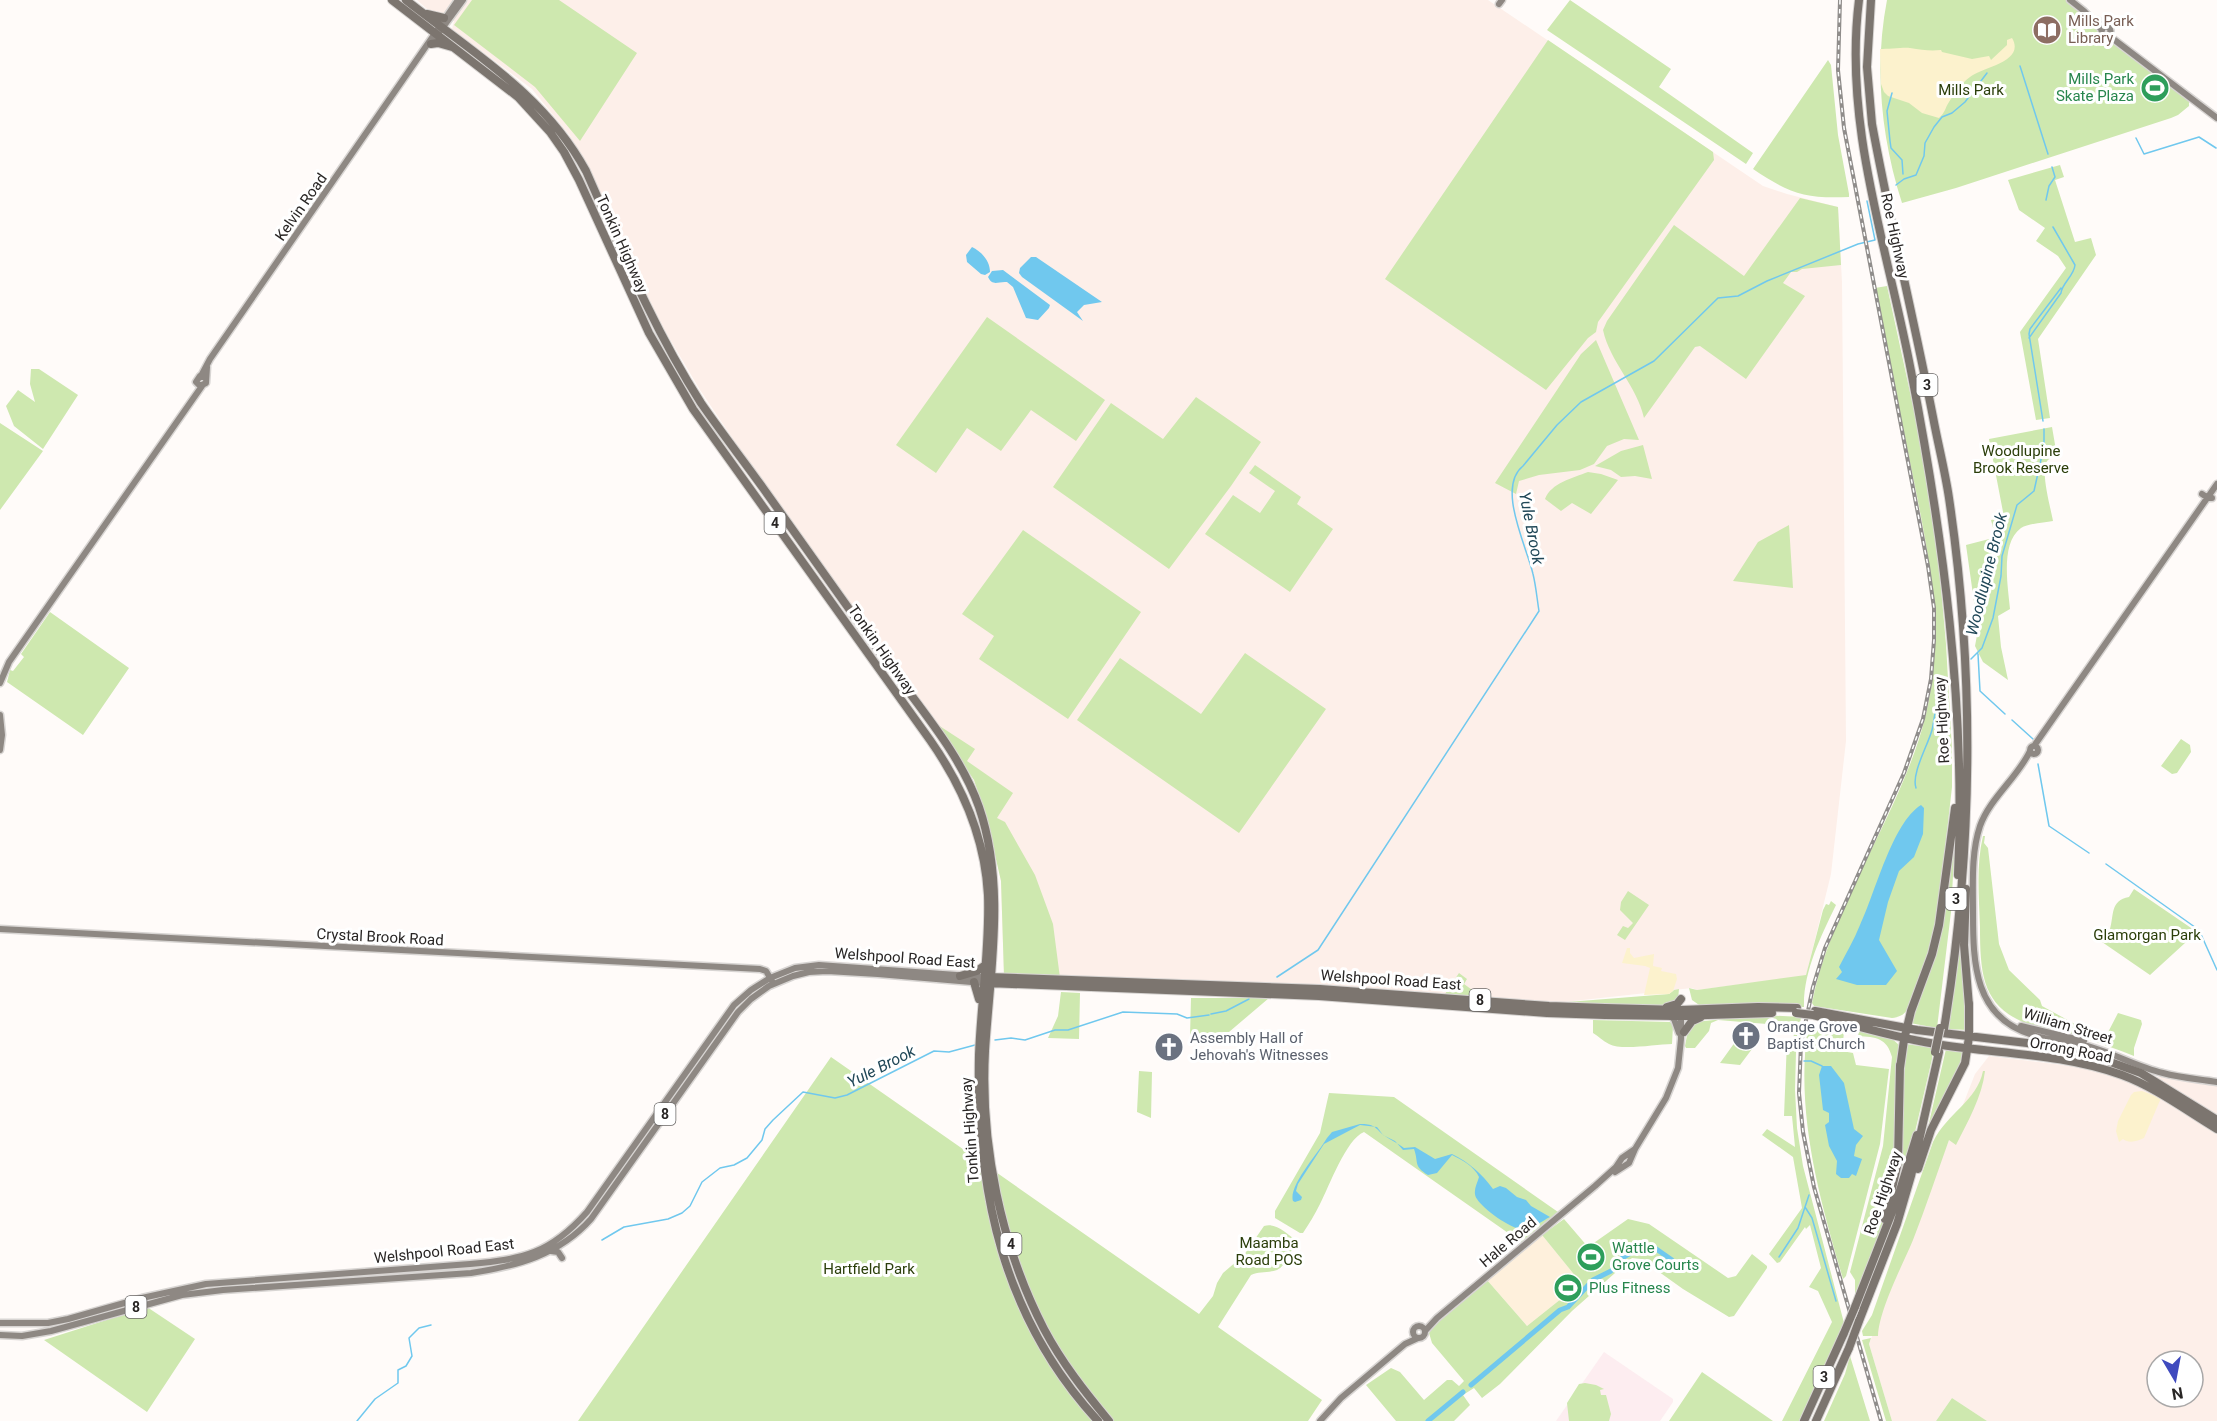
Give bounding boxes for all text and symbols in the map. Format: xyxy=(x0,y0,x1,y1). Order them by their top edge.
place label: Mills Park Library xyxy=(2068,12,2134,47)
library icon: Mills Park Library xyxy=(2031,14,2063,46)
place label: Mills Park Skate Plaza xyxy=(2056,70,2134,105)
sports icon: Mills Park Skate Plaza xyxy=(2139,72,2171,104)
park label: Mills Park xyxy=(1938,81,2004,99)
street label: Kelvin Road xyxy=(271,170,331,244)
street label: Tonkin Highway xyxy=(592,192,652,296)
street label: Roe Highway xyxy=(1877,192,1913,280)
road number: 3 xyxy=(1916,374,1938,396)
park label: Woodlupine Brook Reserve xyxy=(1973,442,2069,477)
water label: Yule Brook xyxy=(1515,490,1548,567)
water label: Woodlupine Brook xyxy=(1962,510,2011,637)
road number: 4 xyxy=(764,512,786,534)
street label: Tonkin Highway xyxy=(844,602,920,698)
street label: Roe Highway xyxy=(1931,676,1953,764)
road number: 3 xyxy=(1946,888,1966,910)
street label: Crystal Brook Road xyxy=(316,925,444,949)
park label: Glamorgan Park xyxy=(2093,926,2201,944)
street label: Welshpool Road East xyxy=(834,944,976,972)
street label: Welshpool Road East xyxy=(1320,966,1462,994)
road number: 8 xyxy=(1470,989,1490,1011)
street label: William Street xyxy=(2021,1004,2115,1048)
place label: Orange Grove Baptist Church xyxy=(1767,1018,1865,1053)
church icon: Orange Grove Baptist Church xyxy=(1730,1020,1762,1052)
place label: Assembly Hall of Jehovah's Witnesses xyxy=(1190,1029,1329,1064)
church icon: Assembly Hall of Jehovah's Witnesses xyxy=(1153,1031,1185,1063)
street label: Orrong Road xyxy=(2028,1033,2114,1067)
water label: Yule Brook xyxy=(844,1041,919,1092)
street label: Tonkin Highway xyxy=(957,1077,983,1183)
road number: 8 xyxy=(654,1103,676,1125)
street label: Roe Highway xyxy=(1860,1149,1906,1237)
street label: Hale Road xyxy=(1476,1213,1540,1271)
road number: 4 xyxy=(1000,1233,1022,1255)
park label: Maamba Road POS xyxy=(1236,1234,1303,1269)
street label: Welshpool Road East xyxy=(373,1235,515,1267)
place label: Wattle Grove Courts xyxy=(1612,1239,1699,1274)
sports icon: Wattle Grove Courts xyxy=(1575,1241,1607,1273)
park label: Hartfield Park xyxy=(823,1260,915,1278)
sports icon: Plus Fitness xyxy=(1552,1272,1584,1304)
place label: Plus Fitness xyxy=(1589,1279,1670,1297)
road number: 8 xyxy=(126,1296,146,1318)
north arrow xyxy=(2145,1349,2205,1409)
road number: 3 xyxy=(1814,1366,1834,1388)
text: N xyxy=(2170,1383,2185,1404)

